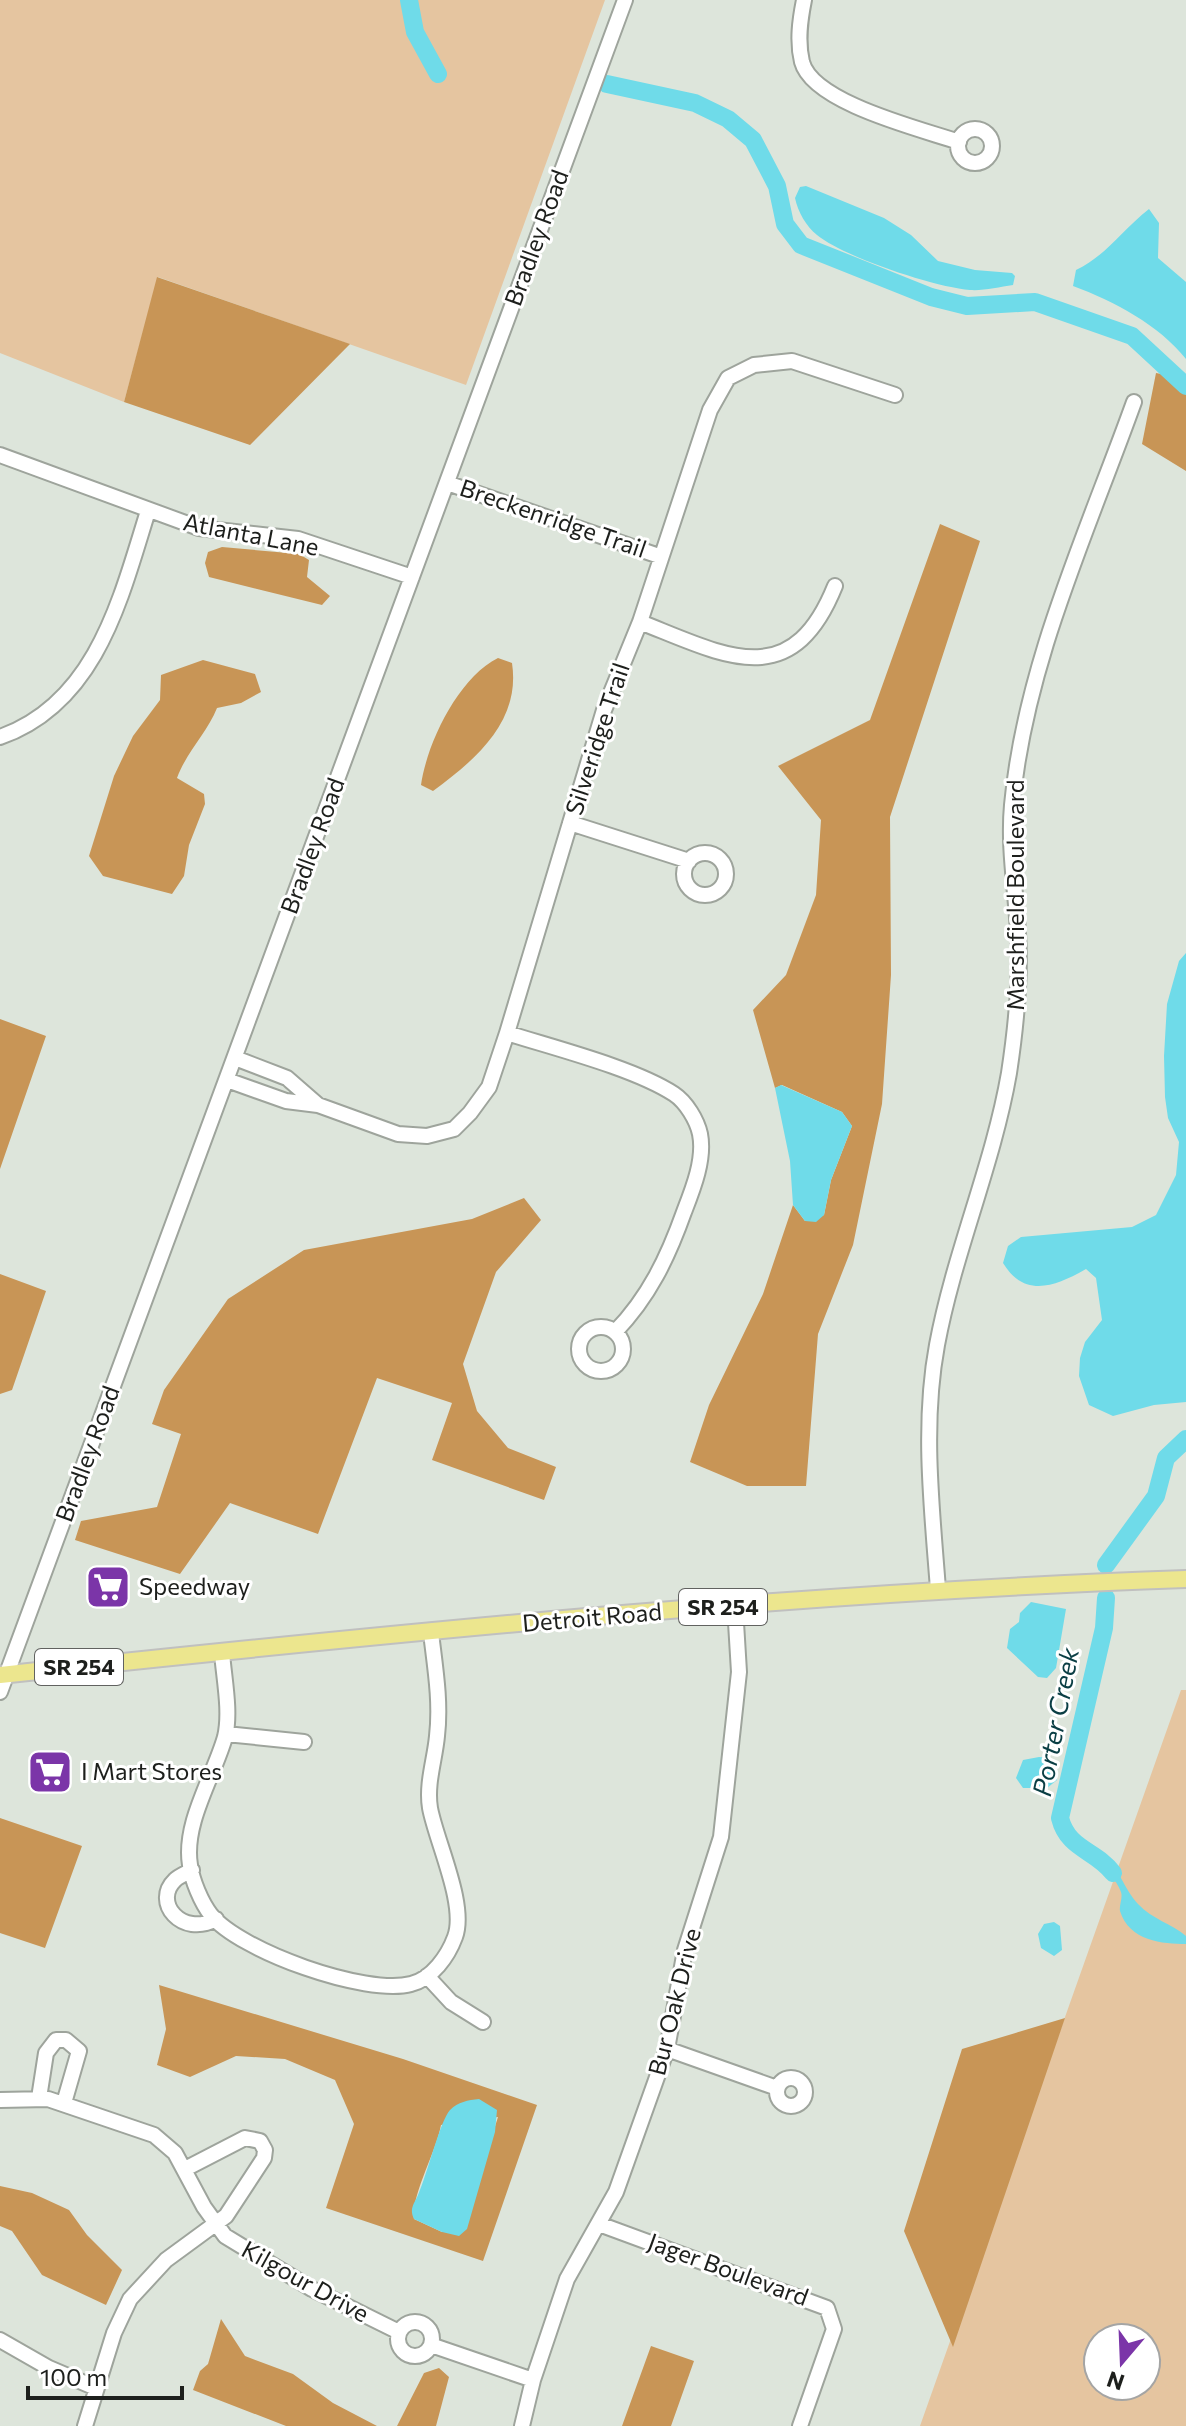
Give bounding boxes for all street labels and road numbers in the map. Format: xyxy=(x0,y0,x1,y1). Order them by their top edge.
street label: Bradley Road xyxy=(498,165,574,310)
street label: Breckenridge Trail xyxy=(456,472,651,563)
street label: Atlanta Lane xyxy=(181,506,322,561)
street label: Silveridge Trail xyxy=(558,659,635,818)
street label: Bradley Road xyxy=(274,773,350,918)
street label: Marshfield Boulevard xyxy=(1000,779,1029,1011)
street label: Bradley Road xyxy=(49,1381,125,1526)
road number: SR 254 xyxy=(679,1589,767,1625)
street label: Detroit Road xyxy=(521,1596,663,1637)
road number: SR 254 xyxy=(35,1649,123,1685)
street label: Bur Oak Drive xyxy=(641,1925,706,2078)
street label: Jager Boulevard xyxy=(644,2226,813,2311)
street label: Kilgour Drive xyxy=(237,2234,374,2328)

